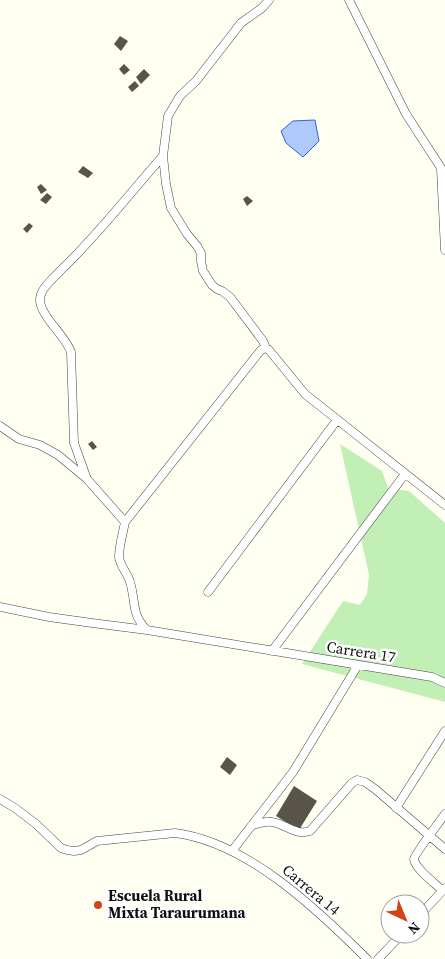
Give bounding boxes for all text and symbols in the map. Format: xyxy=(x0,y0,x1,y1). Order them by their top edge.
street label: Carrera 17 xyxy=(325,636,397,667)
street label: Carrera 14 xyxy=(278,859,345,920)
place label: Escuela Rural Mixta Taraurumana xyxy=(108,885,247,923)
north arrow xyxy=(380,894,430,944)
marker: Escuela Rural Mixta Taraurumana xyxy=(92,899,104,911)
text: N xyxy=(403,918,425,939)

